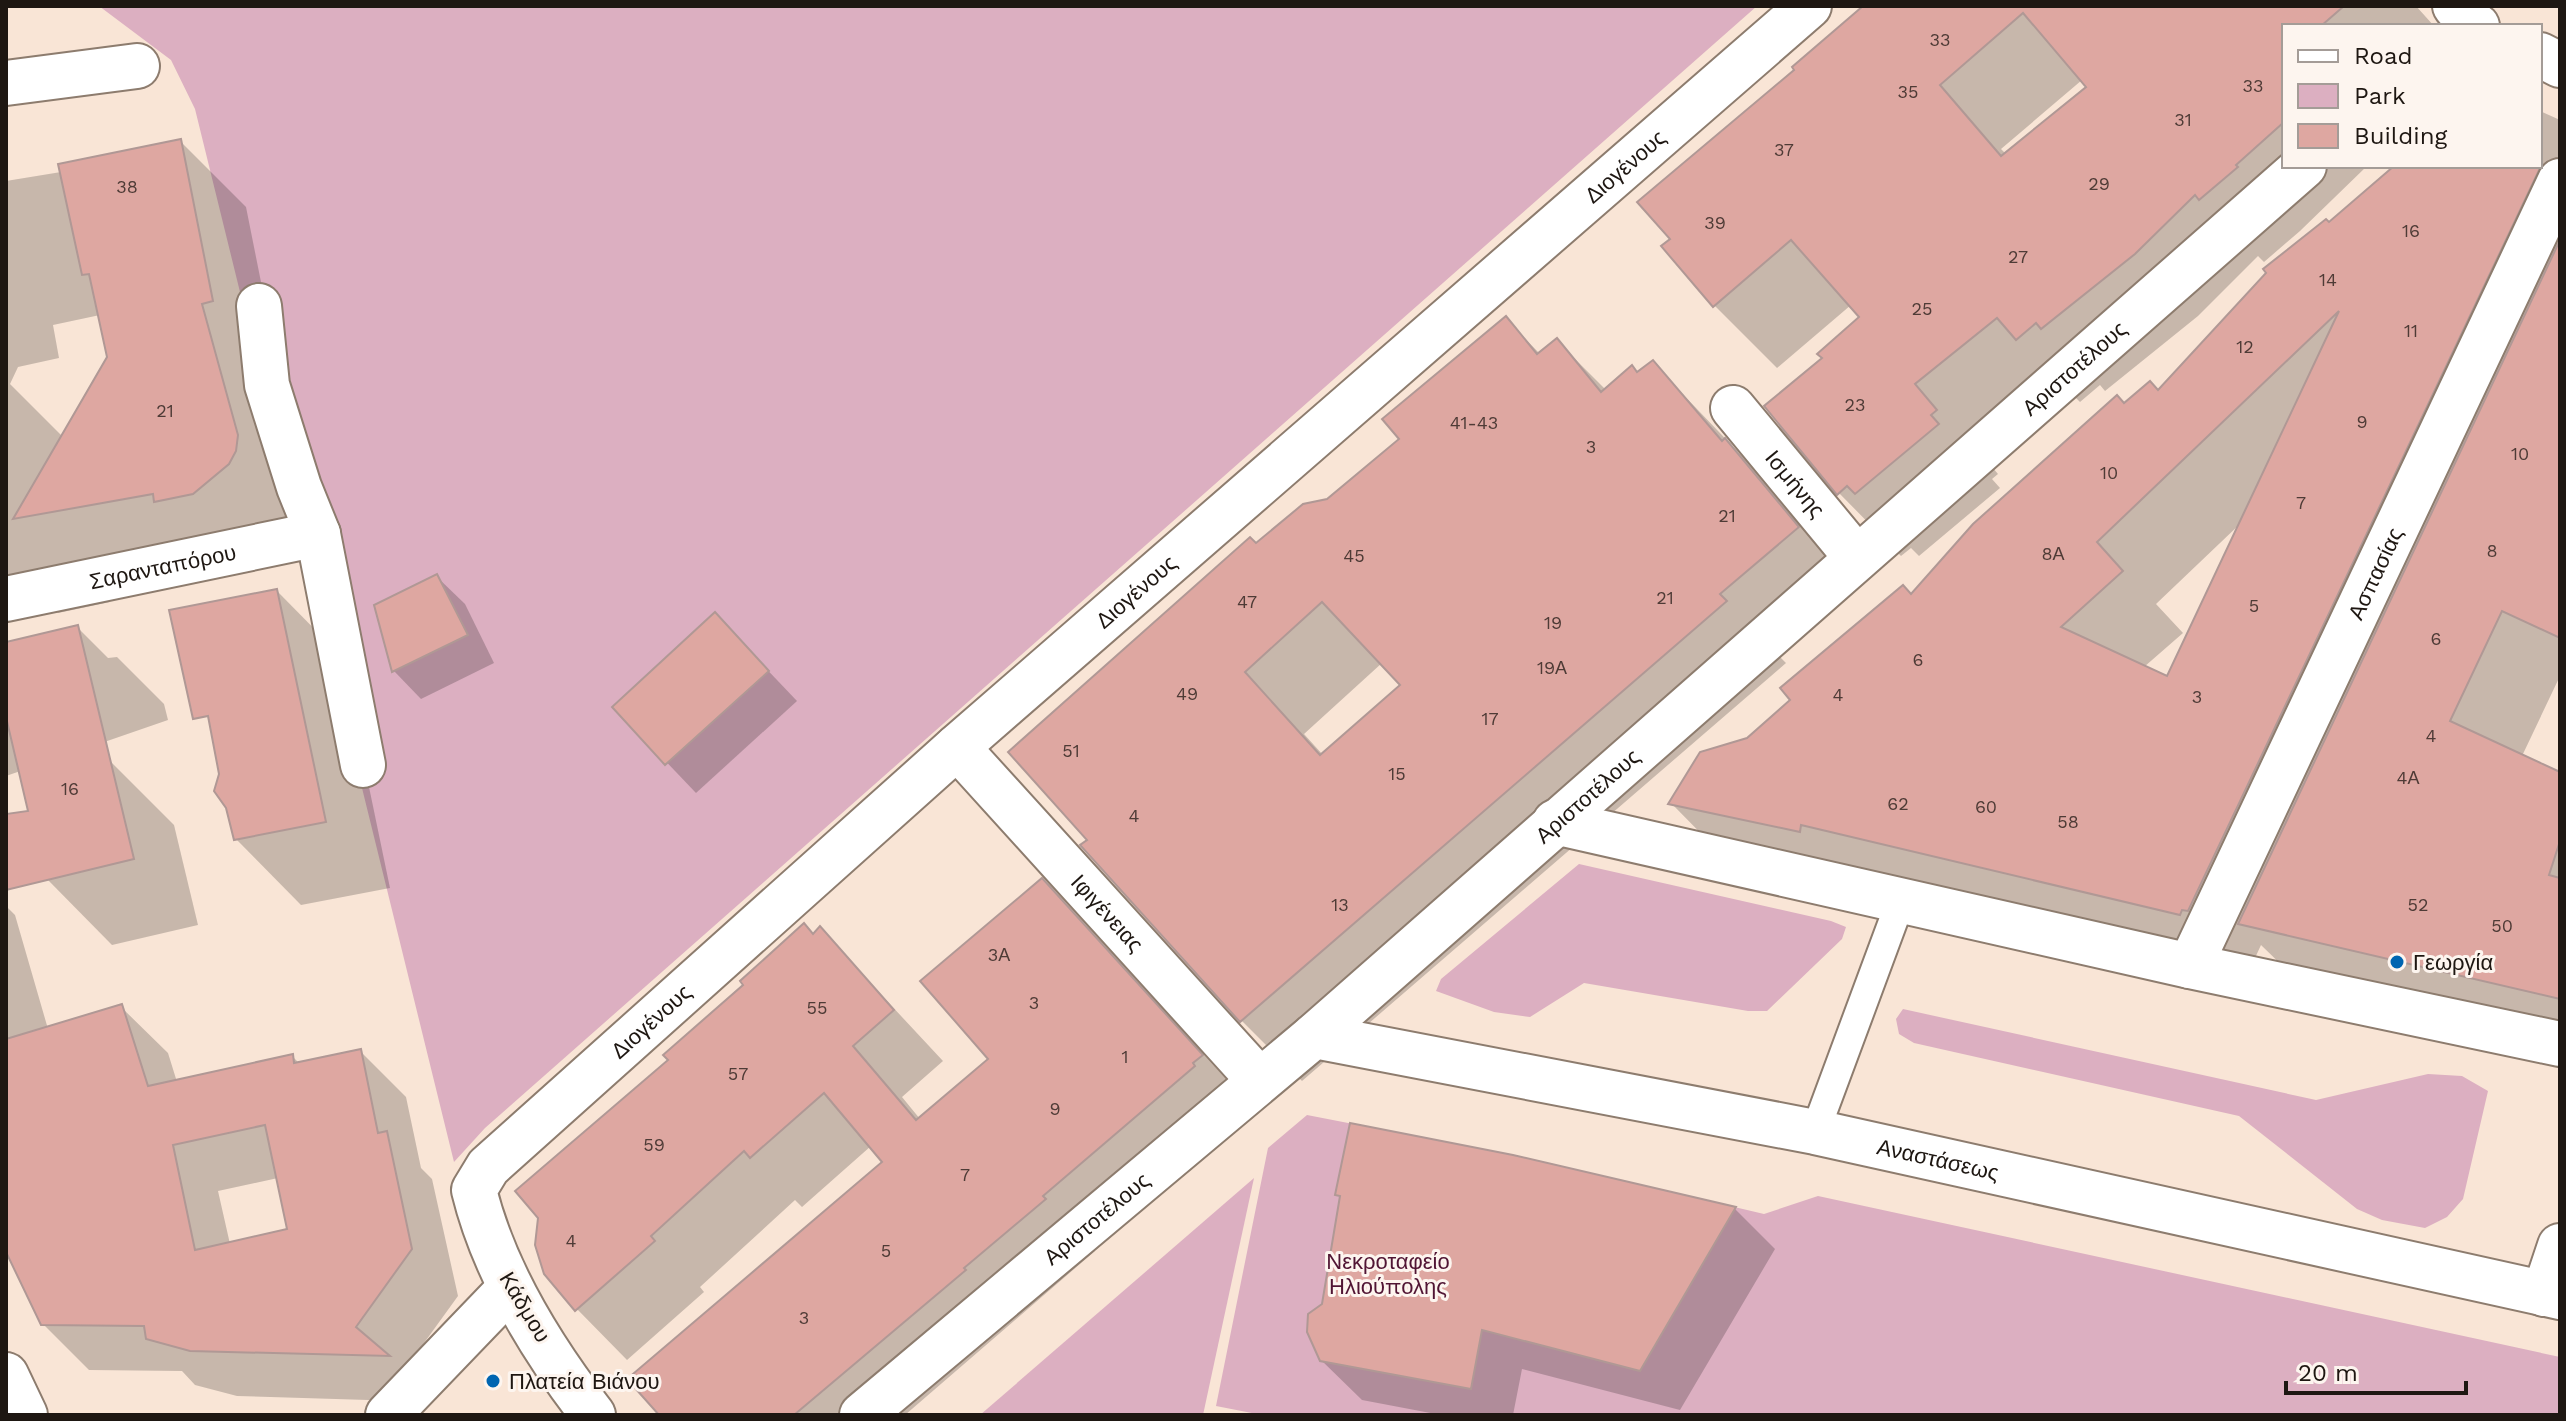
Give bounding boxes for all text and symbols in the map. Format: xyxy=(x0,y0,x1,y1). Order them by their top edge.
legend xyxy=(2282,24,2542,168)
house number: 33 xyxy=(1930,29,1951,50)
text: Road xyxy=(2354,42,2413,70)
house number: 33 xyxy=(2243,75,2264,96)
house number: 35 xyxy=(1898,81,1918,102)
text: Park xyxy=(2354,82,2406,110)
house number: 31 xyxy=(2174,109,2192,130)
text: Building xyxy=(2354,122,2447,150)
street label: Διογένους xyxy=(1580,124,1670,208)
house number: 37 xyxy=(1774,139,1794,160)
house number: 29 xyxy=(2088,173,2110,194)
house number: 38 xyxy=(116,176,138,197)
house number: 39 xyxy=(1704,212,1726,233)
house number: 16 xyxy=(2402,220,2420,241)
house number: 27 xyxy=(2008,246,2028,267)
house number: 14 xyxy=(2319,269,2337,290)
house number: 25 xyxy=(1912,298,1932,319)
street label: Αριστοτέλους xyxy=(2017,316,2131,420)
house number: 11 xyxy=(2404,320,2418,341)
house number: 12 xyxy=(2236,336,2254,357)
house number: 23 xyxy=(1845,394,1866,415)
house number: 21 xyxy=(156,400,174,421)
house number: 9 xyxy=(2356,411,2368,432)
house number: 41-43 xyxy=(1450,412,1498,433)
house number: 3 xyxy=(1586,436,1596,457)
house number: 10 xyxy=(2511,443,2529,464)
street label: Ισμήνης xyxy=(1760,445,1830,522)
house number: 10 xyxy=(2100,462,2118,483)
house number: 7 xyxy=(2296,492,2306,513)
house number: 21 xyxy=(1718,505,1736,526)
street label: Ασπασίας xyxy=(2343,523,2407,624)
street label: Σαρανταπόρου xyxy=(87,539,238,594)
house number: 8 xyxy=(2486,540,2498,561)
house number: 8Α xyxy=(2041,543,2065,564)
house number: 45 xyxy=(1343,545,1365,566)
street label: Διογένους xyxy=(1091,550,1181,633)
house number: 21 xyxy=(1656,587,1674,608)
house number: 47 xyxy=(1237,591,1257,612)
house number: 5 xyxy=(2249,595,2259,616)
house number: 19 xyxy=(1544,612,1562,633)
house number: 6 xyxy=(2431,628,2441,649)
house number: 6 xyxy=(1913,649,1923,670)
house number: 19Α xyxy=(1537,657,1567,678)
house number: 49 xyxy=(1176,683,1198,704)
house number: 4 xyxy=(1833,684,1844,705)
house number: 3 xyxy=(2192,686,2202,707)
house number: 17 xyxy=(1481,708,1499,729)
house number: 4 xyxy=(2426,725,2437,746)
house number: 51 xyxy=(1062,740,1080,761)
street label: Αριστοτέλους xyxy=(1530,743,1645,848)
house number: 15 xyxy=(1388,763,1406,784)
house number: 4Α xyxy=(2396,767,2420,788)
house number: 16 xyxy=(61,778,79,799)
house number: 62 xyxy=(1887,793,1909,814)
house number: 60 xyxy=(1975,796,1997,817)
house number: 4 xyxy=(1129,805,1140,826)
house number: 58 xyxy=(2057,811,2079,832)
street label: Ιφιγένειας xyxy=(1066,869,1149,957)
house number: 13 xyxy=(1331,894,1349,915)
house number: 52 xyxy=(2408,894,2428,915)
house number: 50 xyxy=(2491,915,2513,936)
house number: 3Α xyxy=(988,944,1010,965)
place label: Γεωργία xyxy=(2413,950,2494,975)
marker: Γεωργία xyxy=(2388,953,2406,971)
street label: Διογένους xyxy=(606,979,696,1063)
house number: 3 xyxy=(1029,992,1039,1013)
house number: 55 xyxy=(807,997,827,1018)
house number: 1 xyxy=(1121,1046,1129,1067)
house number: 57 xyxy=(728,1063,748,1084)
house number: 9 xyxy=(1049,1098,1061,1119)
house number: 59 xyxy=(643,1134,665,1155)
street label: Αναστάσεως xyxy=(1875,1134,2001,1185)
house number: 7 xyxy=(960,1164,970,1185)
street label: Αριστοτέλους xyxy=(1039,1167,1154,1270)
house number: 4 xyxy=(566,1230,577,1251)
house number: 5 xyxy=(881,1240,891,1261)
park label: Νεκροταφείο Ηλιούπολης xyxy=(1326,1249,1450,1299)
street label: Κάδμου xyxy=(494,1267,556,1347)
house number: 3 xyxy=(799,1307,809,1328)
scale bar xyxy=(2286,1345,2466,1395)
text: 20 m xyxy=(2298,1359,2358,1387)
place label: Πλατεία Βιάνου xyxy=(509,1369,659,1394)
marker: Πλατεία Βιάνου xyxy=(484,1372,502,1390)

